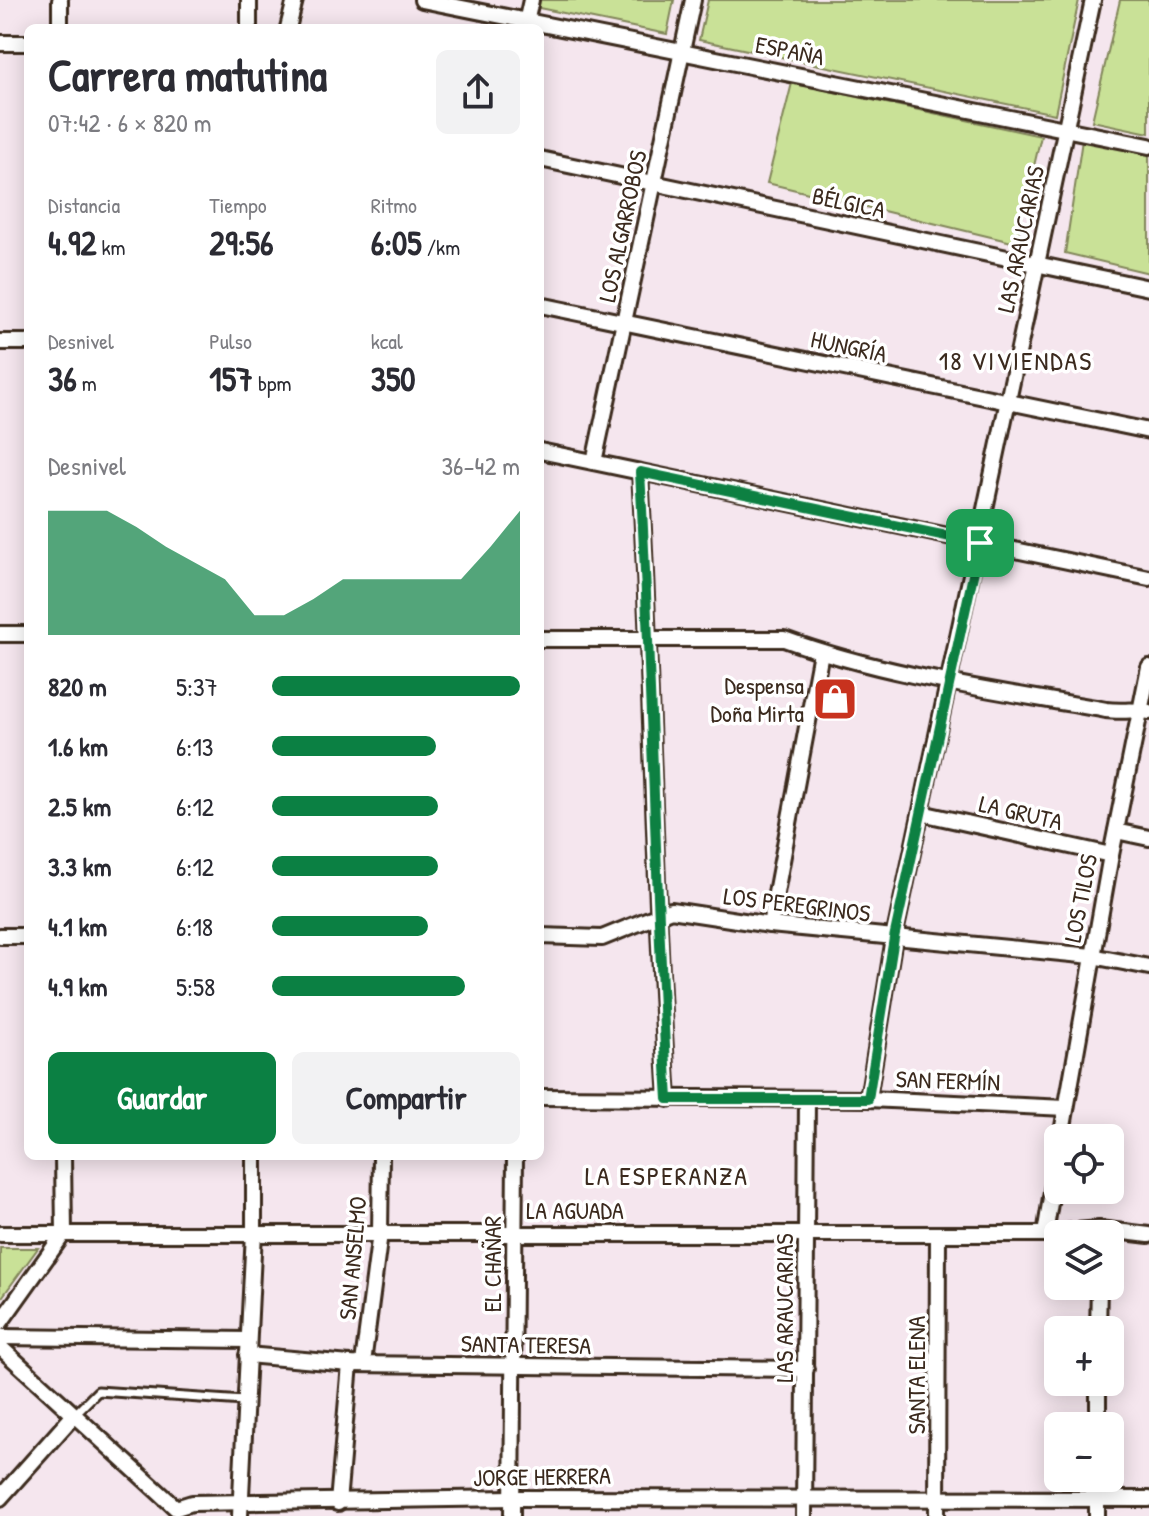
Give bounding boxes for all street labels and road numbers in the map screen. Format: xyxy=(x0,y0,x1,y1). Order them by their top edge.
street label: ESPAÑA xyxy=(753,28,827,72)
street label: LOS ALGARROBOS xyxy=(590,147,654,305)
street label: LAS ARAUCARIAS xyxy=(989,163,1051,315)
street label: BÉLGICA xyxy=(810,179,889,225)
street label: HUNGRÍA xyxy=(808,322,890,370)
street label: LA GRUTA xyxy=(976,787,1066,837)
street label: LOS TILOS xyxy=(1056,851,1104,945)
street label: LOS PEREGRINOS xyxy=(722,879,872,929)
street label: SAN FERMÍN xyxy=(895,1062,1001,1098)
street label: LA AGUADA xyxy=(526,1194,624,1226)
street label: SAN ANSELMO xyxy=(331,1195,373,1321)
street label: EL CHAÑAR xyxy=(476,1216,508,1312)
street label: LAS ARAUCARIAS xyxy=(768,1234,800,1382)
street label: SANTA ELENA xyxy=(900,1315,932,1434)
street label: SANTA TERESA xyxy=(461,1327,592,1361)
street label: JORGE HERRERA xyxy=(473,1459,611,1493)

